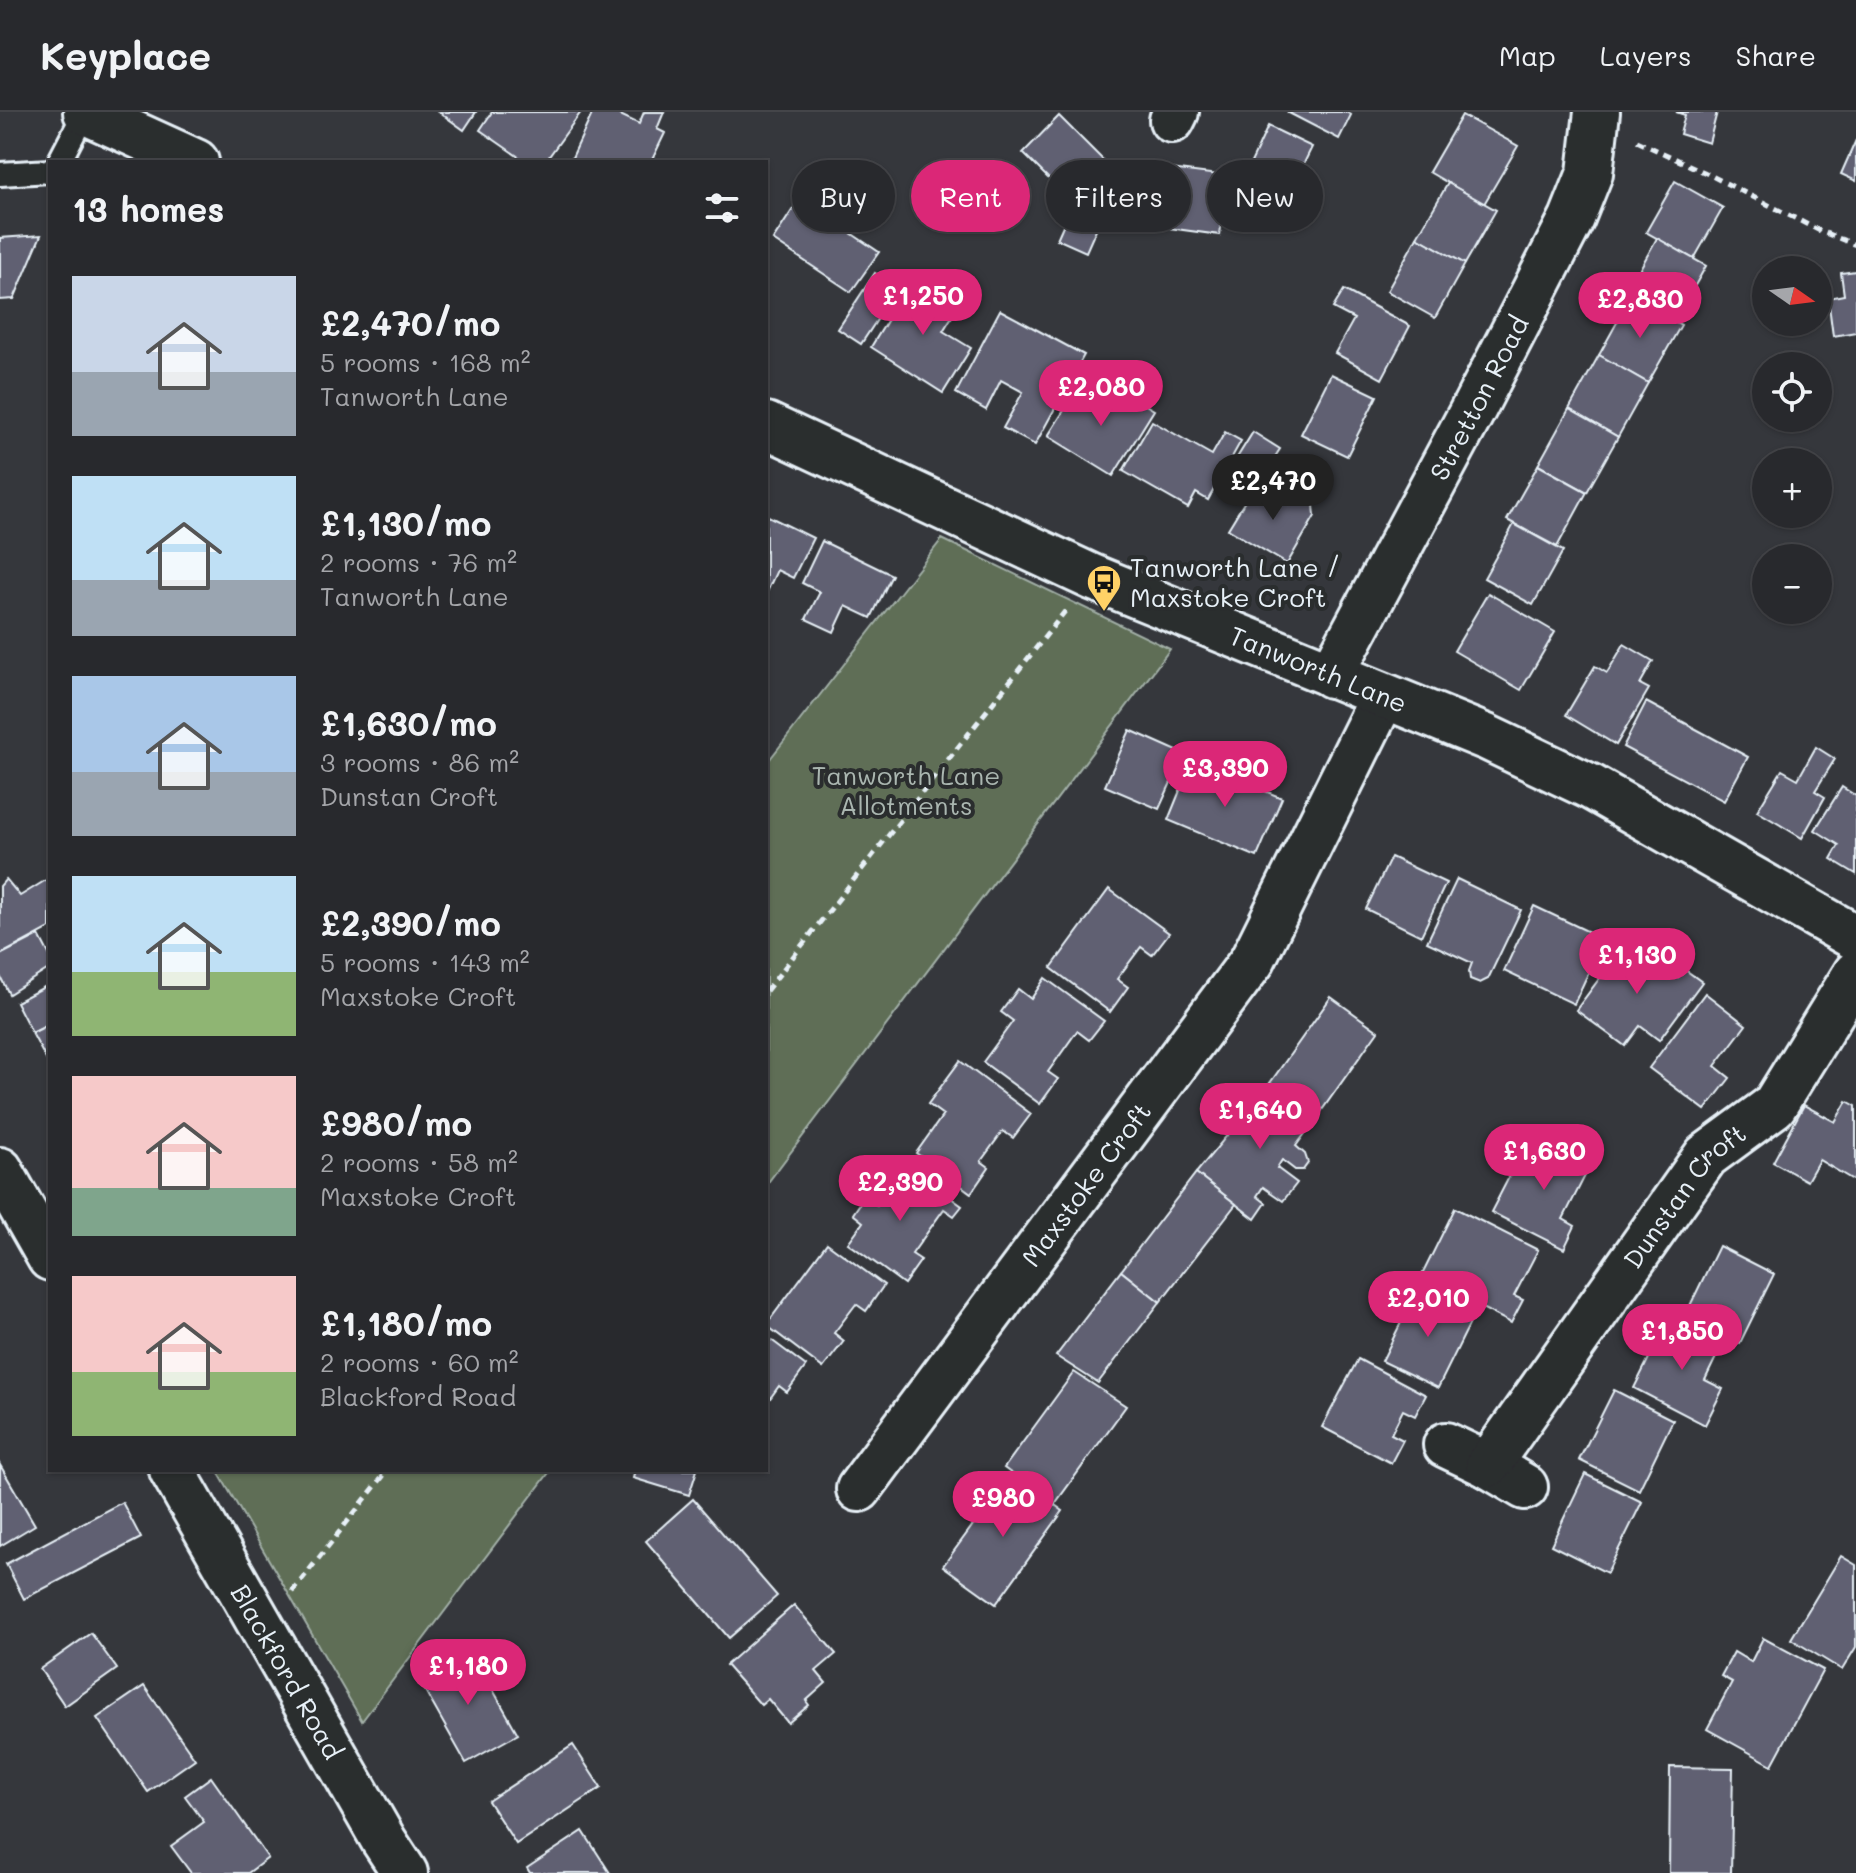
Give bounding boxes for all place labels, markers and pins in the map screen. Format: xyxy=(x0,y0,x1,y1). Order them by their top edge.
pin: £1,250 xyxy=(858,269,988,337)
pin: £2,830 xyxy=(1575,272,1705,340)
pin: £2,080 xyxy=(1036,360,1166,428)
pin: £2,470 xyxy=(1208,454,1338,522)
place label: Tanworth Lane / Maxstoke Croft xyxy=(1130,550,1341,614)
bus stop icon: Tanworth Lane / Maxstoke Croft xyxy=(1085,563,1123,613)
pin: £3,390 xyxy=(1160,741,1290,809)
pin: £1,130 xyxy=(1572,928,1702,996)
pin: £1,640 xyxy=(1195,1083,1325,1151)
pin: £1,630 xyxy=(1479,1124,1609,1192)
pin: £2,390 xyxy=(835,1155,965,1223)
pin: £2,010 xyxy=(1363,1271,1493,1339)
pin: £1,850 xyxy=(1617,1304,1747,1372)
pin: £980 xyxy=(956,1471,1050,1539)
pin: £1,180 xyxy=(403,1639,533,1707)

